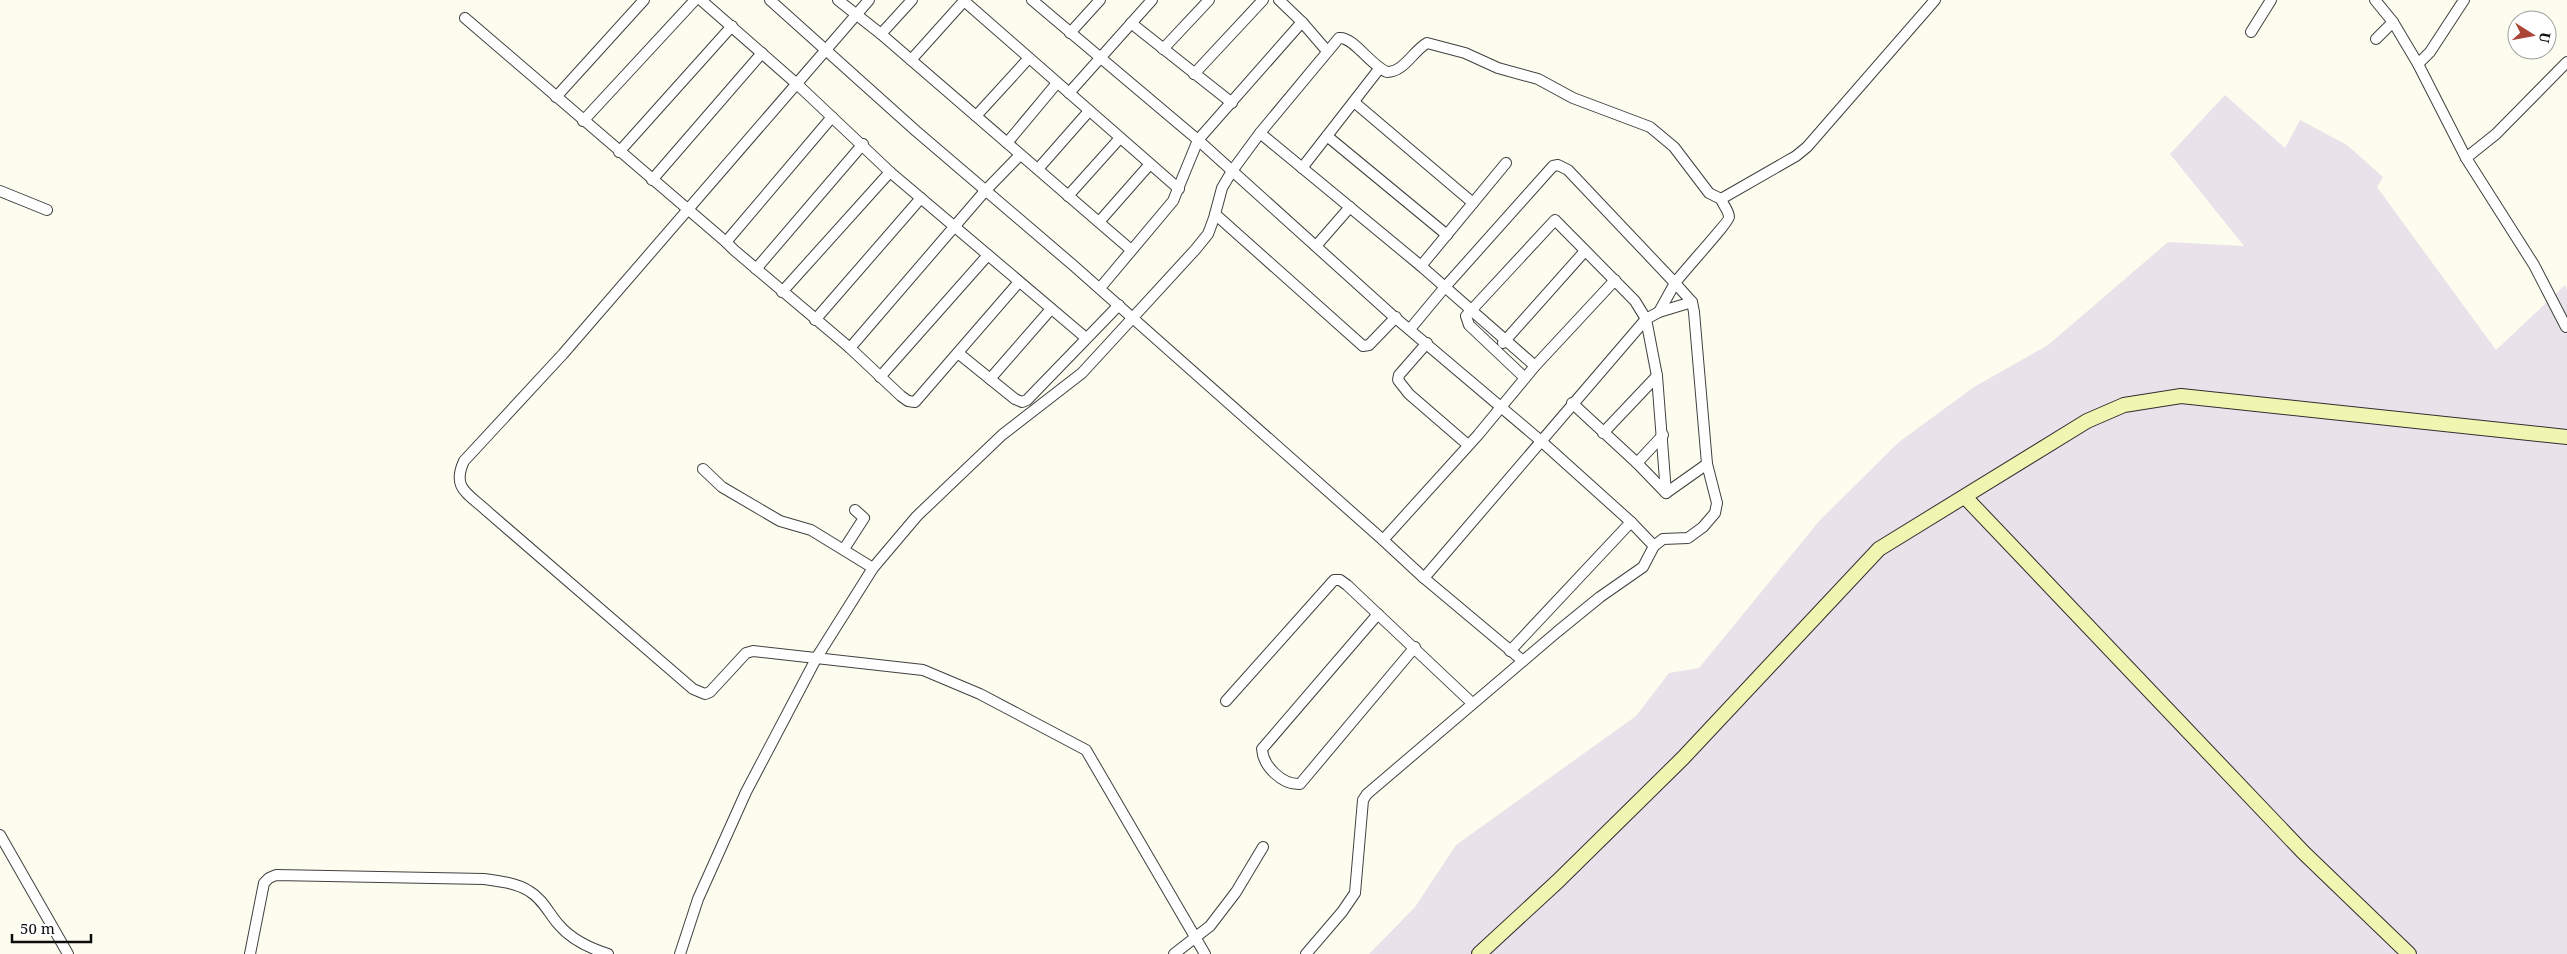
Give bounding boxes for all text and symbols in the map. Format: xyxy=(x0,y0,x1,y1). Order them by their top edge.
north arrow xyxy=(2507,10,2557,60)
text: U xyxy=(2535,31,2556,45)
scale bar xyxy=(12,912,91,944)
text: 50 m xyxy=(20,918,55,938)

